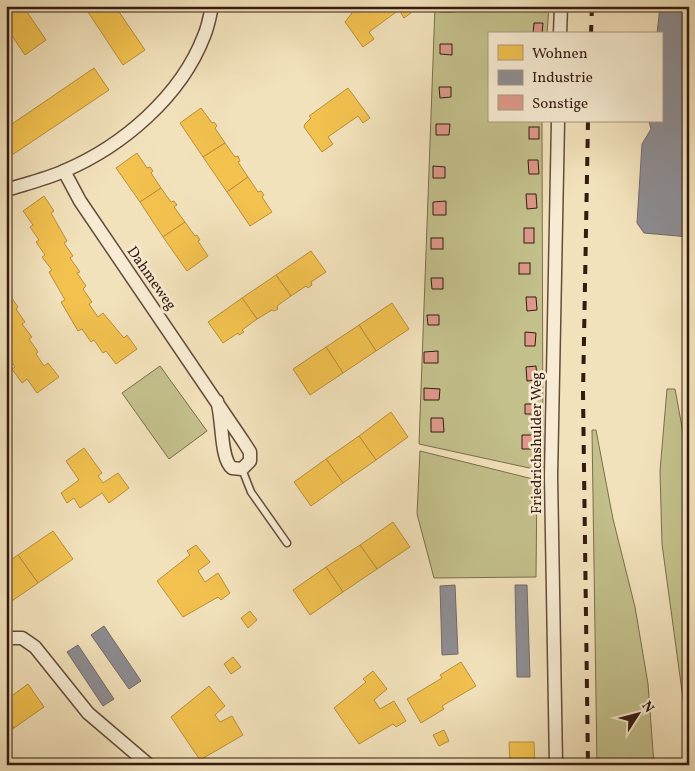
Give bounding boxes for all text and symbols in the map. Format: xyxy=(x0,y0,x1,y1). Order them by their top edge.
legend xyxy=(488,32,662,122)
text: Wohnen xyxy=(532,44,588,65)
text: Industrie xyxy=(532,68,593,89)
text: Sonstige xyxy=(532,94,588,115)
street label: Dahmeweg xyxy=(121,243,181,315)
street label: Friedrichshulder Weg xyxy=(527,372,548,514)
north arrow xyxy=(612,688,662,738)
text: N xyxy=(637,698,658,717)

